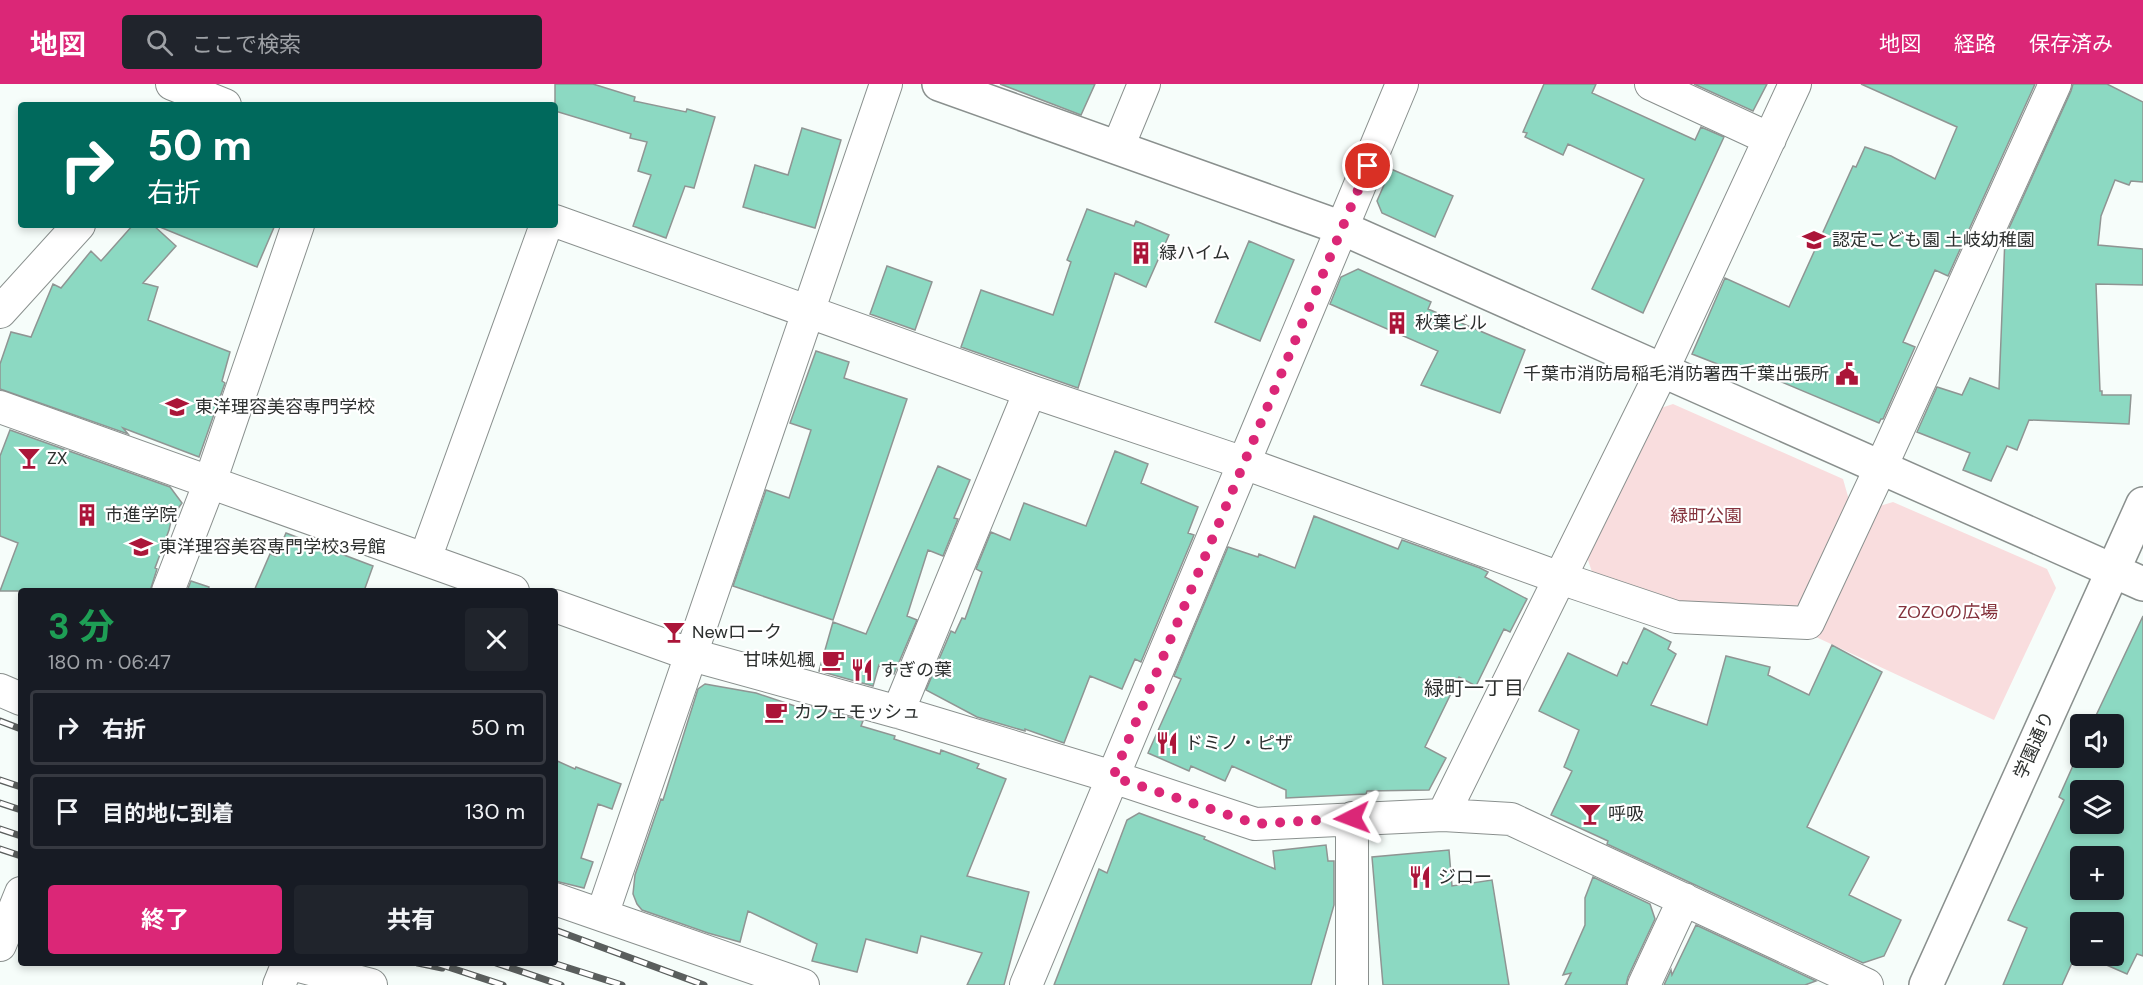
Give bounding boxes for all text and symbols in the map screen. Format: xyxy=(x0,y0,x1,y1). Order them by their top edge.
search box xyxy=(122,15,542,69)
text: 地図 xyxy=(30,26,86,63)
icon: search xyxy=(143,26,176,59)
text: ここで検索 xyxy=(191,30,301,59)
text: 地図 xyxy=(1879,30,1921,58)
text: 経路 xyxy=(1954,30,1996,58)
text: 保存済み xyxy=(2029,30,2113,58)
text: 50 m xyxy=(147,118,252,173)
icon: right xyxy=(48,126,126,204)
pin xyxy=(1342,140,1393,191)
icon: arrive xyxy=(1351,149,1384,182)
text: 右折 xyxy=(147,175,201,210)
school or university icon: 認定こども園 土岐幼稚園 xyxy=(1801,227,1827,253)
place label: 認定こども園 土岐幼稚園 xyxy=(1832,228,2035,252)
building icon: 緑ハイム xyxy=(1128,240,1154,266)
place label: 緑ハイム xyxy=(1159,241,1230,265)
building icon: 秋葉ビル xyxy=(1384,310,1410,336)
place label: 秋葉ビル xyxy=(1415,311,1487,335)
public building icon: 千葉市消防局稲毛消防署西千葉出張所 xyxy=(1834,361,1860,387)
place label: 千葉市消防局稲毛消防署西千葉出張所 xyxy=(1523,362,1829,386)
school or university icon: 東洋理容美容専門学校 xyxy=(164,394,190,420)
place label: 東洋理容美容専門学校 xyxy=(195,395,375,419)
bar icon: ZX xyxy=(16,445,42,471)
place label: ZX xyxy=(47,446,68,470)
building icon: 市進学院 xyxy=(74,502,100,528)
place label: 市進学院 xyxy=(105,503,177,527)
park label: 緑町公園 xyxy=(1670,504,1742,528)
school or university icon: 東洋理容美容専門学校3号館 xyxy=(128,534,154,560)
place label: 東洋理容美容専門学校3号館 xyxy=(159,535,386,559)
park label: ZOZOの広場 xyxy=(1898,600,1998,624)
text: 3 分 xyxy=(48,603,114,650)
button: close xyxy=(465,608,528,671)
bar icon: Newローク xyxy=(661,619,687,645)
place label: Newローク xyxy=(692,620,782,644)
cafe icon: 甘味処楓 xyxy=(820,647,846,673)
place label: 甘味処楓 xyxy=(743,648,815,672)
text: 180 m · 06:47 xyxy=(48,649,171,675)
restaurant icon: すぎの葉 xyxy=(849,657,875,683)
place label: すぎの葉 xyxy=(880,658,952,682)
district label: 緑町一丁目 xyxy=(1424,675,1524,701)
cafe icon: カフェモッシュ xyxy=(763,699,789,725)
place label: カフェモッシュ xyxy=(794,700,920,724)
street label: 学園通り xyxy=(2008,707,2060,783)
icon: right xyxy=(51,711,84,744)
text: 50 m xyxy=(471,713,525,742)
map controls xyxy=(2070,714,2124,966)
button: sound xyxy=(2070,714,2124,768)
text: 右折 xyxy=(102,715,146,744)
restaurant icon: ドミノ・ピザ xyxy=(1154,730,1180,756)
place label: ドミノ・ピザ xyxy=(1185,731,1293,755)
button: layers xyxy=(2070,780,2124,834)
position arrow xyxy=(1320,786,1384,850)
icon: arrive xyxy=(51,795,84,828)
text: 130 m xyxy=(465,797,525,826)
text: 目的地に到着 xyxy=(102,799,234,828)
bar icon: 呼吸 xyxy=(1577,801,1603,827)
place label: 呼吸 xyxy=(1608,802,1644,826)
button: + xyxy=(2070,846,2124,900)
restaurant icon: ジロー xyxy=(1407,864,1433,890)
place label: ジロー xyxy=(1438,865,1492,889)
button: 終了 xyxy=(48,885,282,954)
button: 共有 xyxy=(294,885,528,954)
button: − xyxy=(2070,912,2124,966)

